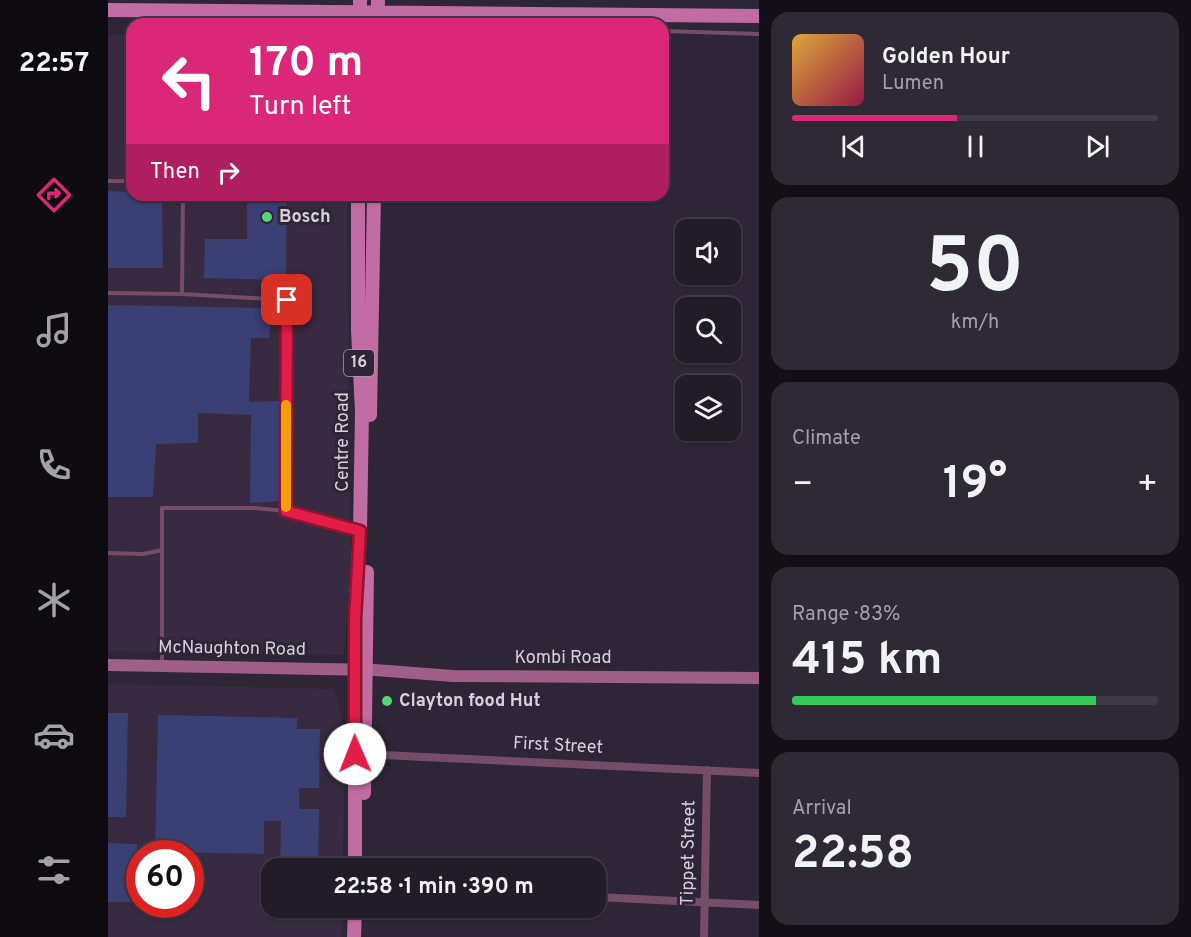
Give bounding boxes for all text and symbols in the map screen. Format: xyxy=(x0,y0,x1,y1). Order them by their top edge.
text: 170 m xyxy=(249,38,363,91)
icon: left xyxy=(150,42,228,120)
text: Golden Hour xyxy=(882,44,1010,71)
text: 22:57 xyxy=(19,47,89,81)
text: Lumen xyxy=(882,71,944,97)
text: Turn left xyxy=(249,90,351,124)
icon: previous xyxy=(837,130,870,163)
icon: pause xyxy=(959,130,992,163)
icon: next xyxy=(1081,130,1114,163)
icon: right xyxy=(212,156,245,189)
text: Then xyxy=(150,159,200,186)
icon: directions xyxy=(33,174,75,216)
place label: Bosch xyxy=(279,206,331,229)
marker: Bosch xyxy=(260,210,274,224)
map controls xyxy=(675,219,741,441)
button: sound xyxy=(675,219,741,285)
text: 50 xyxy=(926,221,1024,320)
pin xyxy=(261,274,312,325)
icon: arrive xyxy=(270,283,303,316)
button: search xyxy=(675,297,741,363)
icon: music xyxy=(33,309,75,351)
text: km/h xyxy=(951,310,999,336)
road number: 16 xyxy=(344,350,374,376)
button: layers xyxy=(675,375,741,441)
street label: Centre Road xyxy=(332,392,355,492)
text: Climate xyxy=(792,426,861,452)
icon: phone xyxy=(33,444,75,486)
text: 19° xyxy=(943,457,1007,514)
text: − xyxy=(792,465,813,507)
text: + xyxy=(1137,465,1158,507)
icon: climate xyxy=(33,579,75,621)
text: Range · 83% xyxy=(792,602,900,628)
text: 415 km xyxy=(792,633,942,690)
street label: McNaughton Road xyxy=(158,636,306,662)
street label: Kombi Road xyxy=(514,647,612,670)
place label: Clayton food Hut xyxy=(399,690,541,713)
marker: Clayton food Hut xyxy=(380,694,394,708)
icon: car xyxy=(33,714,75,756)
position arrow xyxy=(323,722,387,786)
street label: First Street xyxy=(512,732,604,760)
text: Arrival xyxy=(792,796,852,822)
street label: Tippet Street xyxy=(677,800,701,906)
text: 22:58 xyxy=(792,827,914,884)
speed limit sign: 60 xyxy=(126,840,204,918)
icon: filters xyxy=(33,849,75,891)
text: 22:58 · 1 min · 390 m xyxy=(333,874,534,901)

